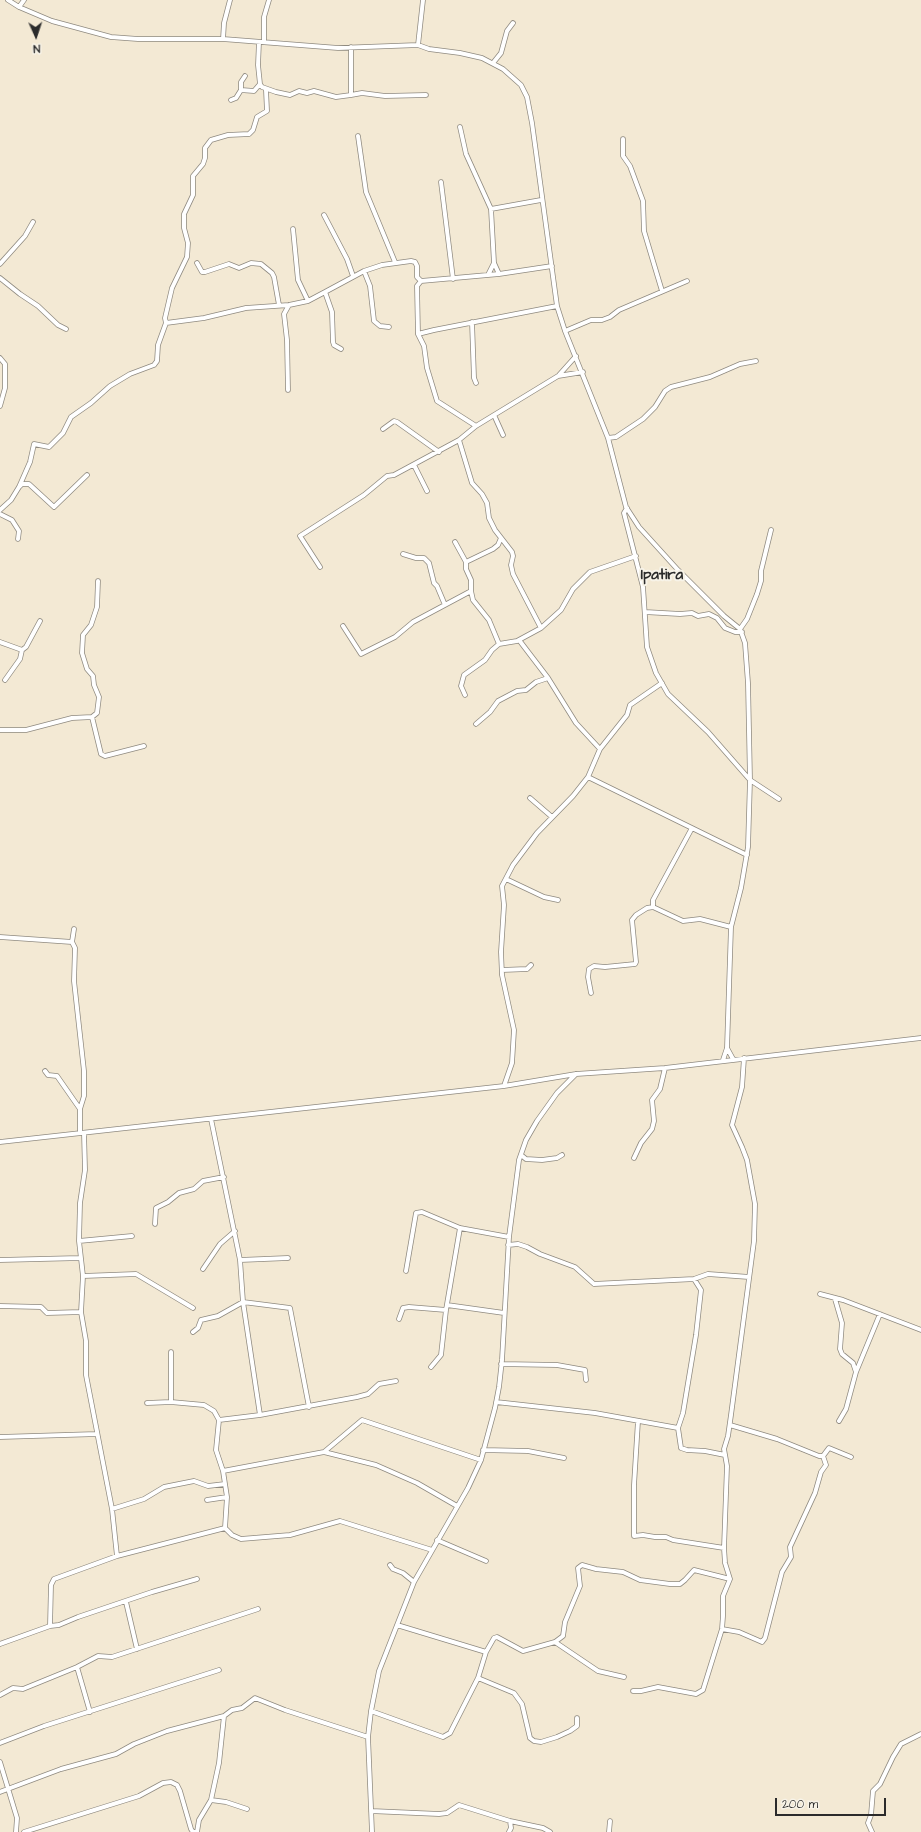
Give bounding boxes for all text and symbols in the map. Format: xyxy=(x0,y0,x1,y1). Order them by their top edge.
north arrow xyxy=(16,16,56,56)
text: N xyxy=(33,41,40,56)
district label: Ipatira xyxy=(641,567,683,585)
scale bar xyxy=(777,1790,888,1816)
text: 200 m xyxy=(782,1796,818,1813)

